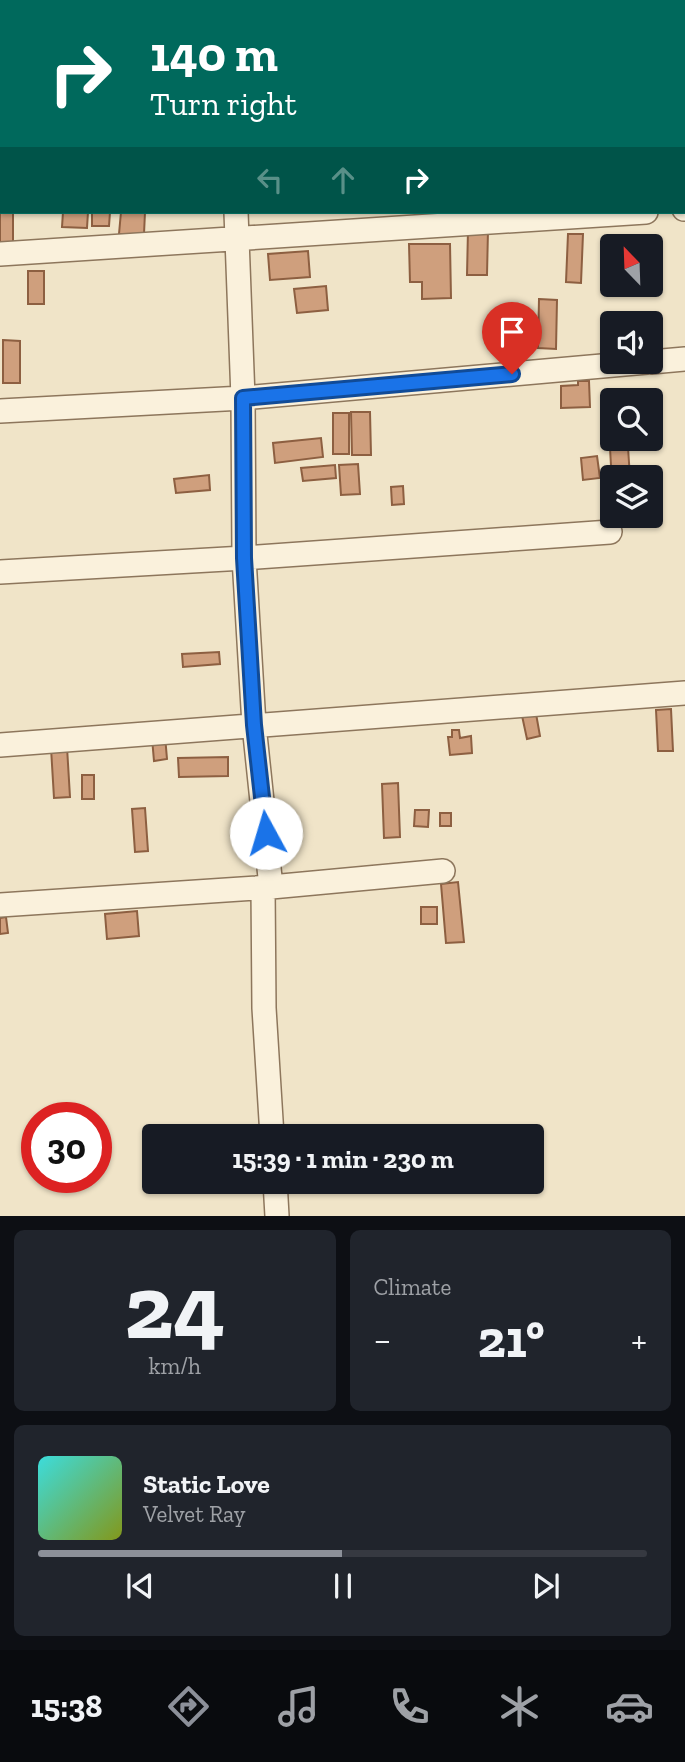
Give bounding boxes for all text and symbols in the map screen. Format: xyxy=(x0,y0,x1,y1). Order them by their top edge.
text: 140 m xyxy=(150,25,278,84)
icon: right xyxy=(35,28,126,119)
text: Turn right xyxy=(150,85,297,123)
icon: left xyxy=(251,161,289,199)
icon: ahead xyxy=(324,161,362,199)
icon: right xyxy=(397,161,435,199)
north arrow xyxy=(600,234,663,298)
map controls xyxy=(600,234,663,528)
pin xyxy=(482,302,542,374)
button: sound xyxy=(600,311,663,374)
icon: arrive xyxy=(493,313,531,351)
button: search xyxy=(600,388,663,451)
button: layers xyxy=(600,465,663,528)
position arrow xyxy=(229,796,303,870)
speed limit sign: 30 xyxy=(21,1102,112,1193)
text: 15:39 · 1 min · 230 m xyxy=(232,1143,454,1175)
text: 24 xyxy=(124,1252,225,1361)
text: Climate xyxy=(374,1273,451,1301)
text: 21° xyxy=(478,1308,545,1370)
text: − xyxy=(374,1317,391,1363)
text: + xyxy=(631,1317,647,1363)
text: km/h xyxy=(149,1352,201,1380)
text: Static Love xyxy=(143,1468,270,1500)
text: Velvet Ray xyxy=(143,1500,245,1528)
icon: previous xyxy=(121,1567,159,1605)
icon: pause xyxy=(324,1567,362,1605)
icon: next xyxy=(527,1567,565,1605)
icon: directions xyxy=(164,1682,213,1731)
icon: music xyxy=(274,1682,323,1731)
icon: phone xyxy=(385,1682,434,1731)
icon: climate xyxy=(495,1682,544,1731)
icon: car xyxy=(605,1682,654,1731)
text: 15:38 xyxy=(31,1687,103,1725)

